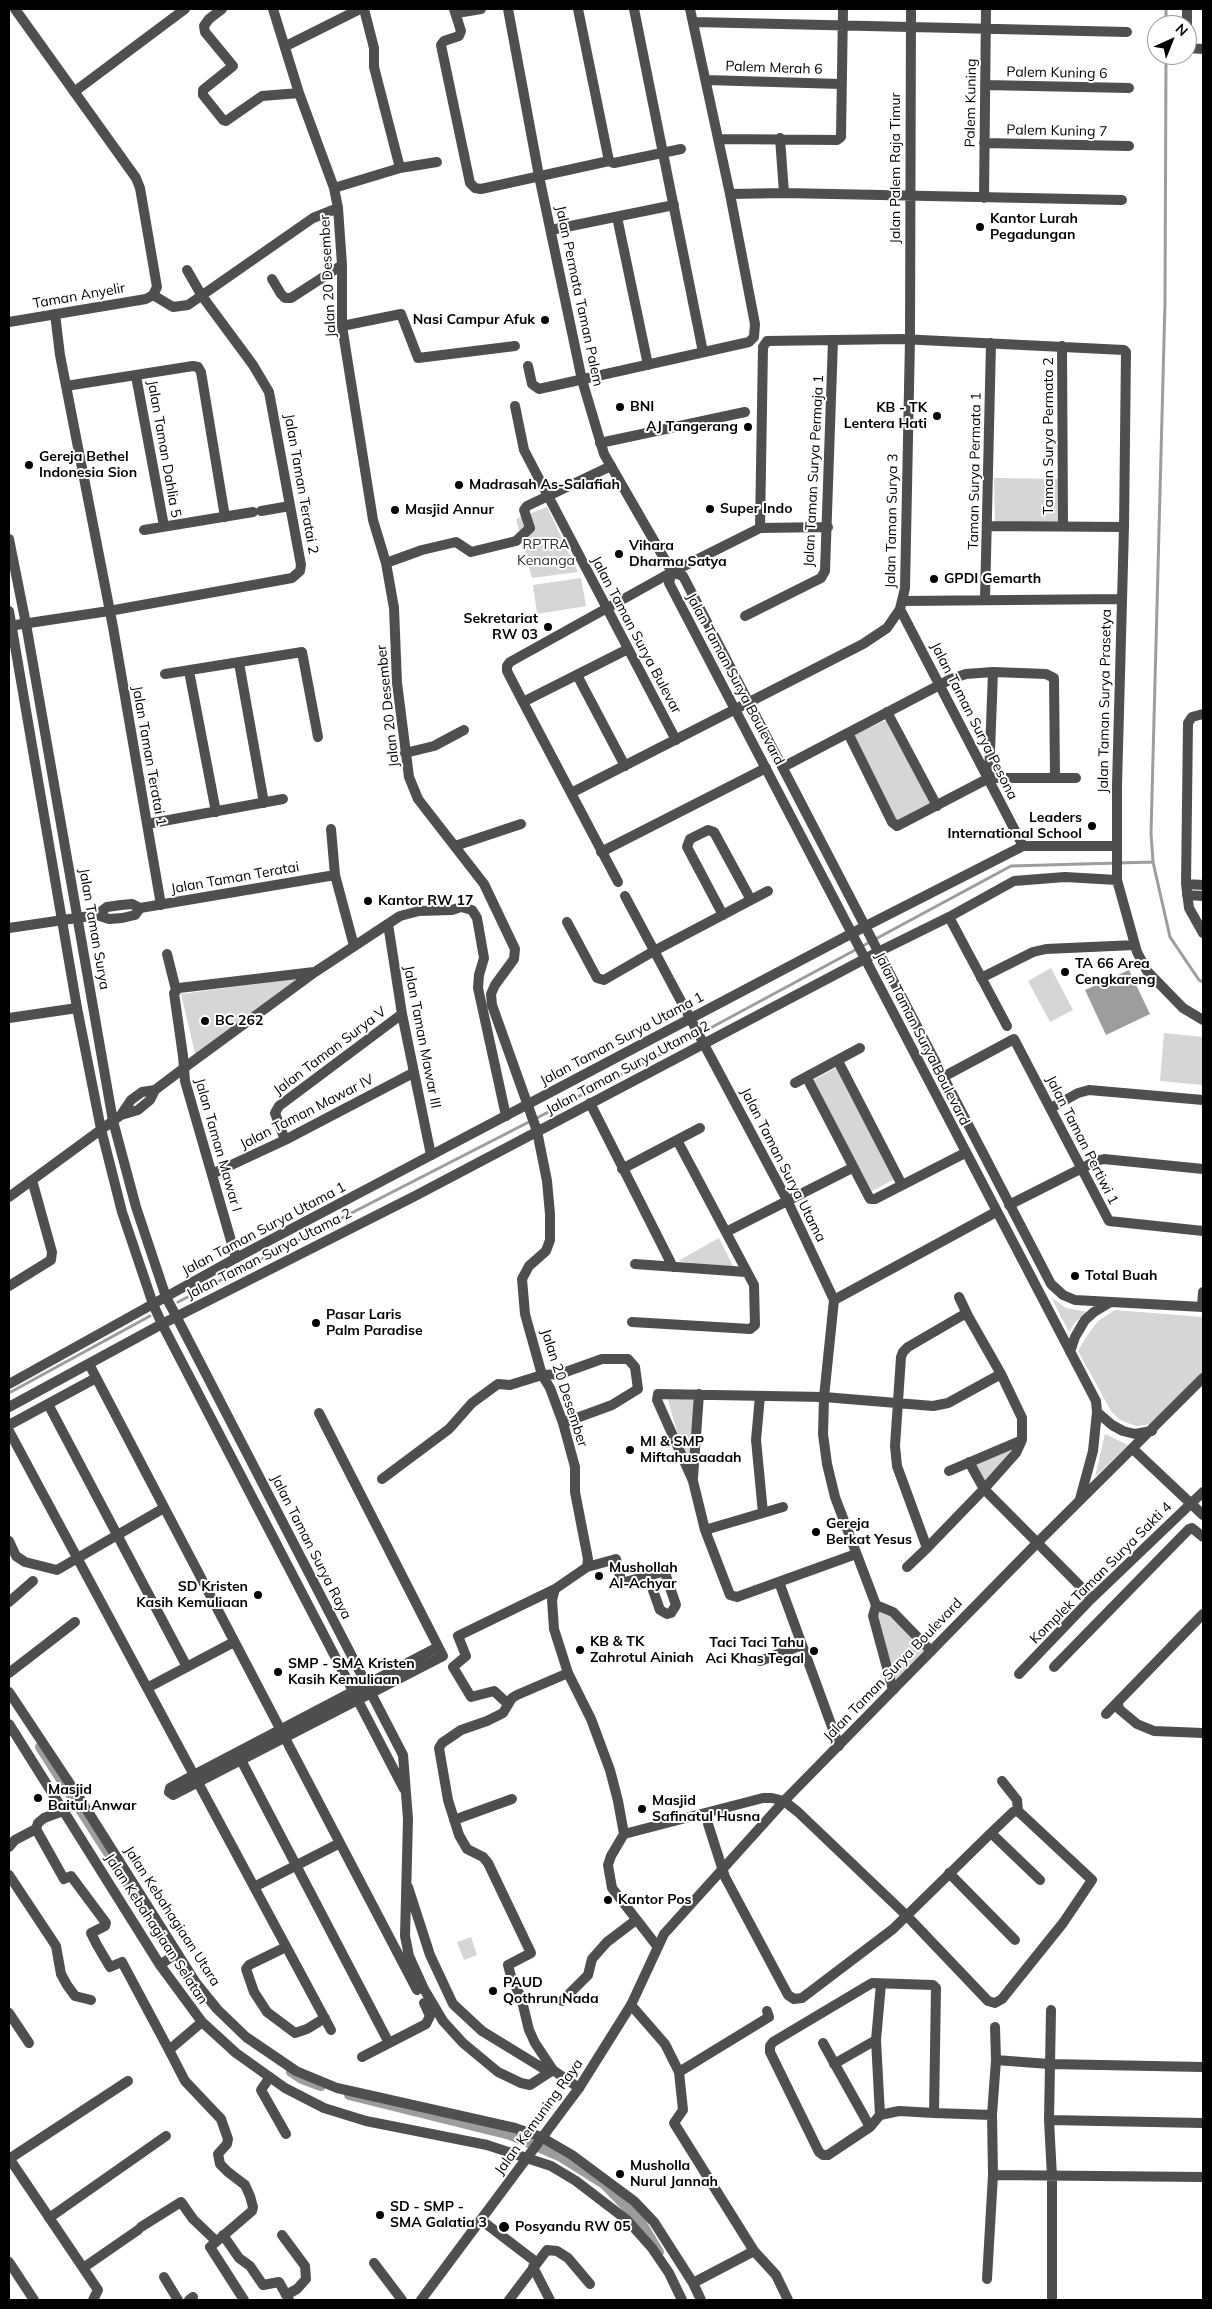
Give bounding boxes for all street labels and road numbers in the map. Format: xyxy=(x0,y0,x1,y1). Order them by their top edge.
street label: Palem Merah 6 xyxy=(725,58,823,78)
street label: Palem Kuning xyxy=(962,58,980,148)
street label: Palem Kuning 6 xyxy=(1006,64,1108,82)
street label: Jalan Palem Raja Timur xyxy=(888,92,904,244)
street label: Palem Kuning 7 xyxy=(1006,122,1108,140)
street label: Jalan Permata Taman Palem xyxy=(552,204,606,388)
street label: Jalan 20 Desember xyxy=(316,214,340,338)
street label: Taman Anyelir xyxy=(32,280,126,312)
street label: Taman Surya Permata 2 xyxy=(1041,357,1057,515)
street label: Jalan Taman Surya Permaja 1 xyxy=(801,374,827,568)
street label: Jalan Taman Dahlia 5 xyxy=(144,379,184,519)
street label: Taman Surya Permata 1 xyxy=(965,392,985,550)
street label: Jalan Taman Teratai 2 xyxy=(280,413,322,555)
street label: Jalan Taman Surya 3 xyxy=(882,453,902,589)
street label: Jalan Taman Surya Bulevar xyxy=(587,553,685,717)
street label: Jalan Taman Surya Boulevard xyxy=(682,590,788,768)
street label: Jalan Taman Surya Prasetya xyxy=(1095,609,1115,793)
street label: Jalan Taman Surya Pesona xyxy=(927,639,1021,803)
street label: Jalan 20 Desember xyxy=(373,644,403,768)
street label: Jalan Taman Teratai 1 xyxy=(128,685,170,827)
street label: Jalan Taman Teratai xyxy=(170,858,300,898)
street label: Jalan Taman Surya xyxy=(75,867,113,991)
street label: Jalan Taman Surya Boulevard xyxy=(871,950,973,1128)
street label: Jalan Taman Mawar III xyxy=(400,964,444,1110)
street label: Jalan Taman Surya Utama 1 xyxy=(537,989,707,1089)
street label: Jalan Taman Surya V xyxy=(270,1003,390,1099)
street label: Jalan Taman Surya Utama 2 xyxy=(543,1018,713,1118)
street label: Jalan Taman Mawar IV xyxy=(237,1071,377,1153)
street label: Jalan Taman Pertiwi 1 xyxy=(1042,1073,1122,1207)
street label: Jalan Taman Mawar I xyxy=(191,1076,245,1214)
street label: Jalan Taman Surya Utama xyxy=(737,1085,829,1245)
street label: Jalan Taman Surya Utama 1 xyxy=(179,1179,349,1279)
street label: Jalan Taman Surya Utama 2 xyxy=(184,1205,354,1303)
street label: Jalan 20 Desember xyxy=(537,1327,591,1449)
street label: Jalan Taman Surya Raya xyxy=(267,1472,355,1622)
street label: Komplek Taman Surya Sakti 4 xyxy=(1027,1499,1175,1647)
street label: Jalan Taman Surya Boulevard xyxy=(820,1595,966,1745)
street label: Jalan Kebahagiaan Utara xyxy=(120,1843,224,1989)
street label: Jalan Kebahagiaan Selatan xyxy=(101,1850,211,2008)
street label: Jalan Kemuning Raya xyxy=(491,2056,587,2178)

